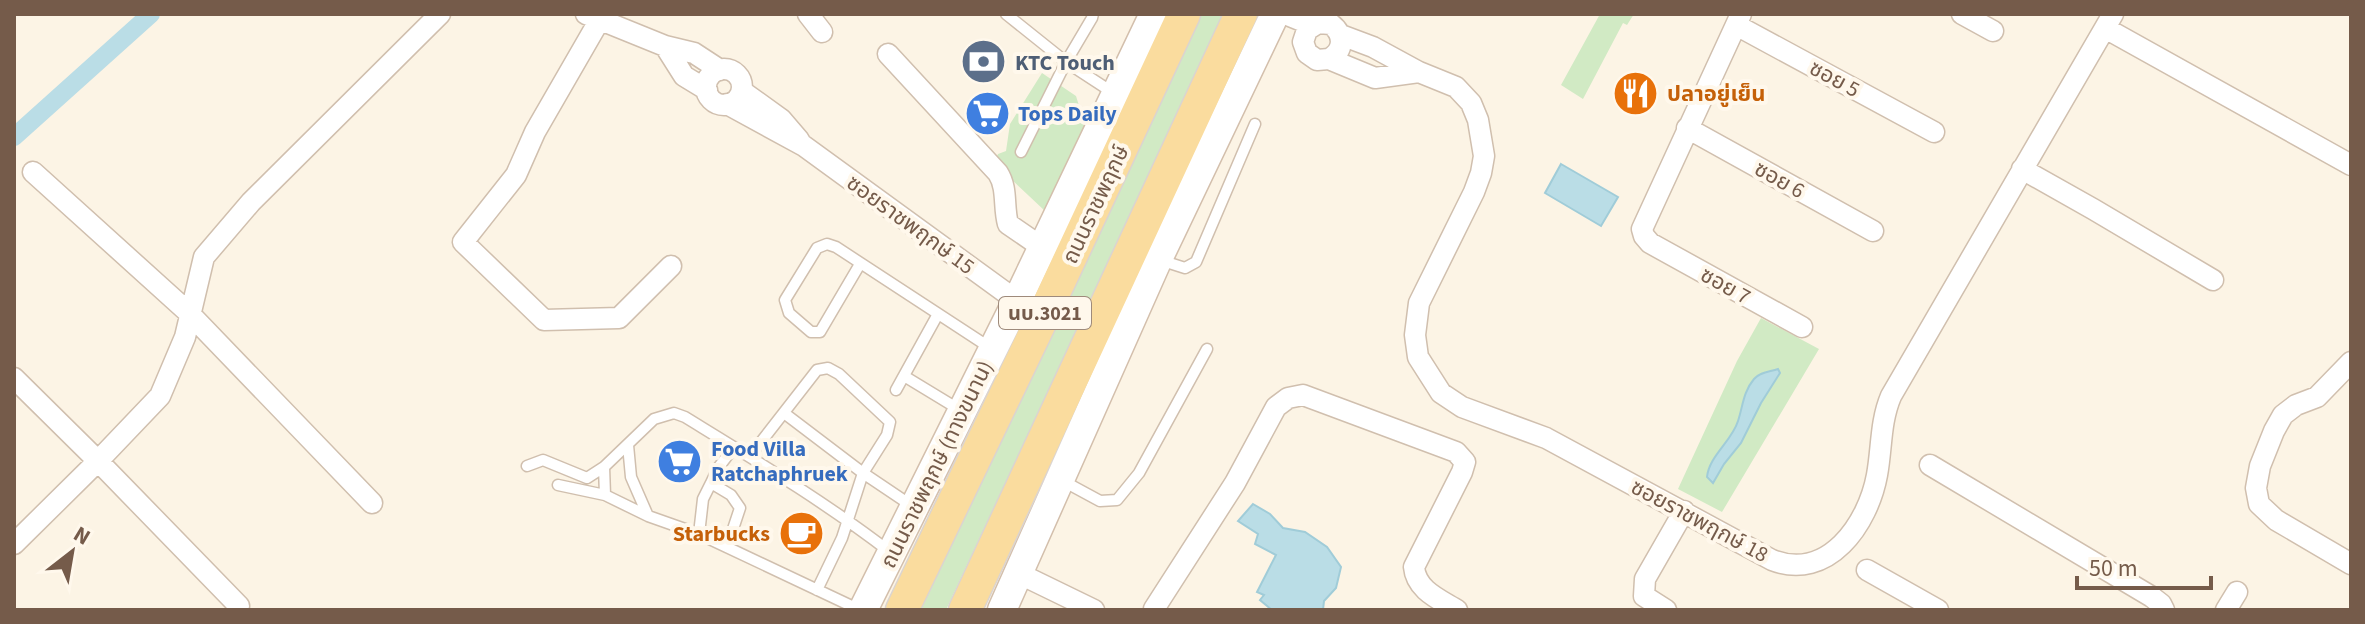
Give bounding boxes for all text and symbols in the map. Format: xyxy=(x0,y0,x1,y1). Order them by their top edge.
bank icon: KTC Touch xyxy=(960,38,1008,86)
place label: KTC Touch xyxy=(1015,47,1115,79)
street label: ซอย 5 xyxy=(1804,52,1866,106)
restaurant icon: ปลาอยู่เย็น xyxy=(1612,69,1660,117)
place label: ปลาอยู่เย็น xyxy=(1667,78,1765,110)
supermarket icon: Tops Daily xyxy=(963,89,1011,137)
place label: Tops Daily xyxy=(1018,98,1117,130)
street label: ถนนราชพฤกษ์ xyxy=(1054,140,1137,269)
street label: ซอย 6 xyxy=(1748,153,1811,207)
street label: ซอยราชพฤกษ์ 15 xyxy=(840,167,981,282)
street label: ซอย 7 xyxy=(1694,259,1757,313)
road number: นบ.3021 xyxy=(999,297,1091,329)
street label: ถนนราชพฤกษ์ (ทางขนาน) xyxy=(873,355,1001,574)
place label: Food Villa Ratchaphruek xyxy=(711,433,848,490)
supermarket icon: Food Villa Ratchaphruek xyxy=(656,437,704,485)
street label: ซอยราชพฤกษ์ 18 xyxy=(1625,471,1774,571)
cafe icon: Starbucks xyxy=(777,509,825,557)
north arrow xyxy=(32,512,112,592)
text: N xyxy=(67,518,96,553)
place label: Starbucks xyxy=(673,518,770,550)
scale bar xyxy=(2077,540,2211,590)
text: 50 m xyxy=(2089,551,2138,586)

